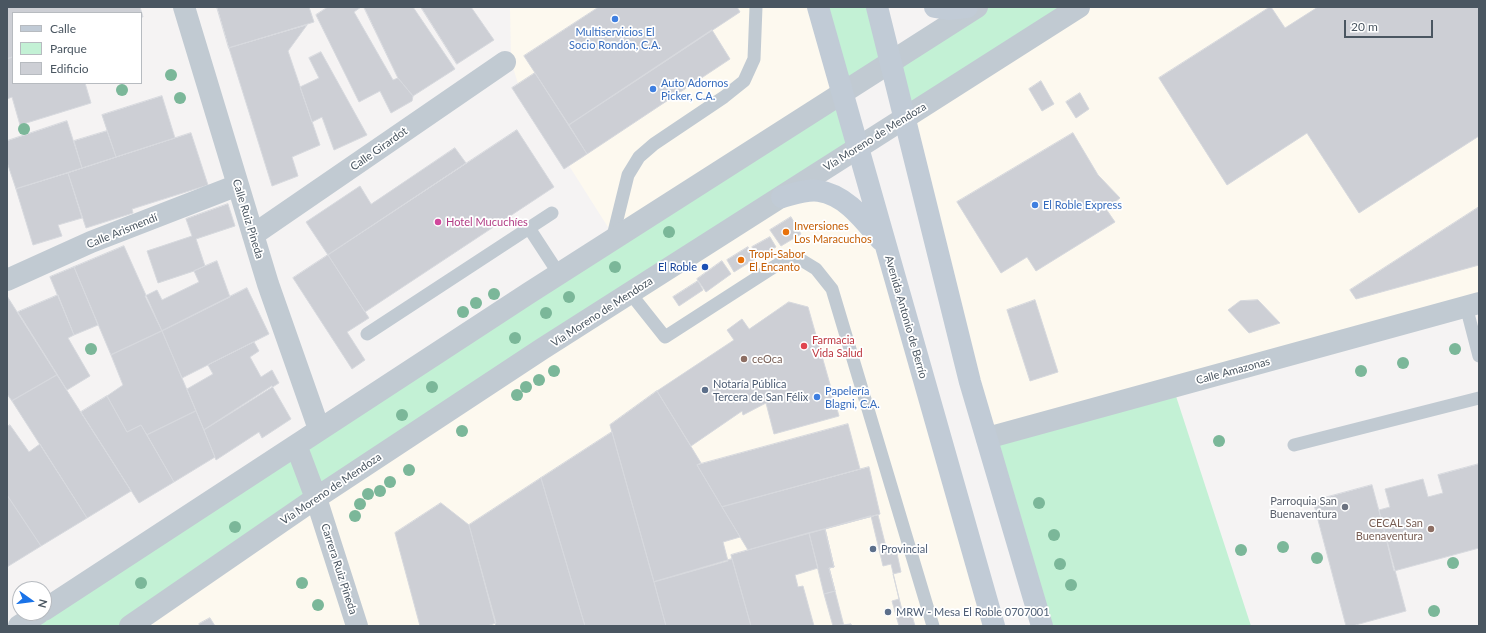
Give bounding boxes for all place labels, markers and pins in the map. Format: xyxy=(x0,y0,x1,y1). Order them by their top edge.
marker: Multiservicios El Socio Rondón, C.A. xyxy=(610,14,620,24)
place label: Multiservicios El Socio Rondón, C.A. xyxy=(569,25,661,51)
place label: Auto Adornos Picker, C.A. xyxy=(661,76,728,102)
marker: Auto Adornos Picker, C.A. xyxy=(648,84,658,94)
place label: El Roble Express xyxy=(1043,198,1122,212)
marker: El Roble Express xyxy=(1030,200,1040,210)
place label: Hotel Mucuchíes xyxy=(446,215,528,229)
marker: Hotel Mucuchíes xyxy=(433,217,443,227)
place label: Inversiones Los Maracuchos xyxy=(794,219,872,245)
marker: Inversiones Los Maracuchos xyxy=(781,227,791,237)
place label: Tropi-Sabor El Encanto xyxy=(749,247,805,273)
marker: Tropi-Sabor El Encanto xyxy=(736,255,746,265)
place label: El Roble xyxy=(658,260,697,274)
marker: El Roble xyxy=(700,262,710,272)
place label: Farmacia Vida Salud xyxy=(812,333,863,359)
marker: Farmacia Vida Salud xyxy=(799,341,809,351)
place label: ceOca xyxy=(752,352,782,366)
marker: ceOca xyxy=(739,354,749,364)
place label: Notaría Pública Tercera de San Félix xyxy=(713,377,808,403)
place label: Papelería Blagni, C.A. xyxy=(825,384,880,410)
marker: Notaría Pública Tercera de San Félix xyxy=(700,385,710,395)
marker: Papelería Blagni, C.A. xyxy=(812,392,822,402)
place label: Parroquia San Buenaventura xyxy=(1270,494,1337,520)
marker: Parroquia San Buenaventura xyxy=(1340,502,1350,512)
place label: CECAL San Buenaventura xyxy=(1356,516,1423,542)
marker: CECAL San Buenaventura xyxy=(1426,524,1436,534)
place label: Provincial xyxy=(881,542,928,556)
marker: Provincial xyxy=(868,544,878,554)
place label: MRW - Mesa El Roble 0707001 xyxy=(896,605,1050,619)
marker: MRW - Mesa El Roble 0707001 xyxy=(883,607,893,617)

